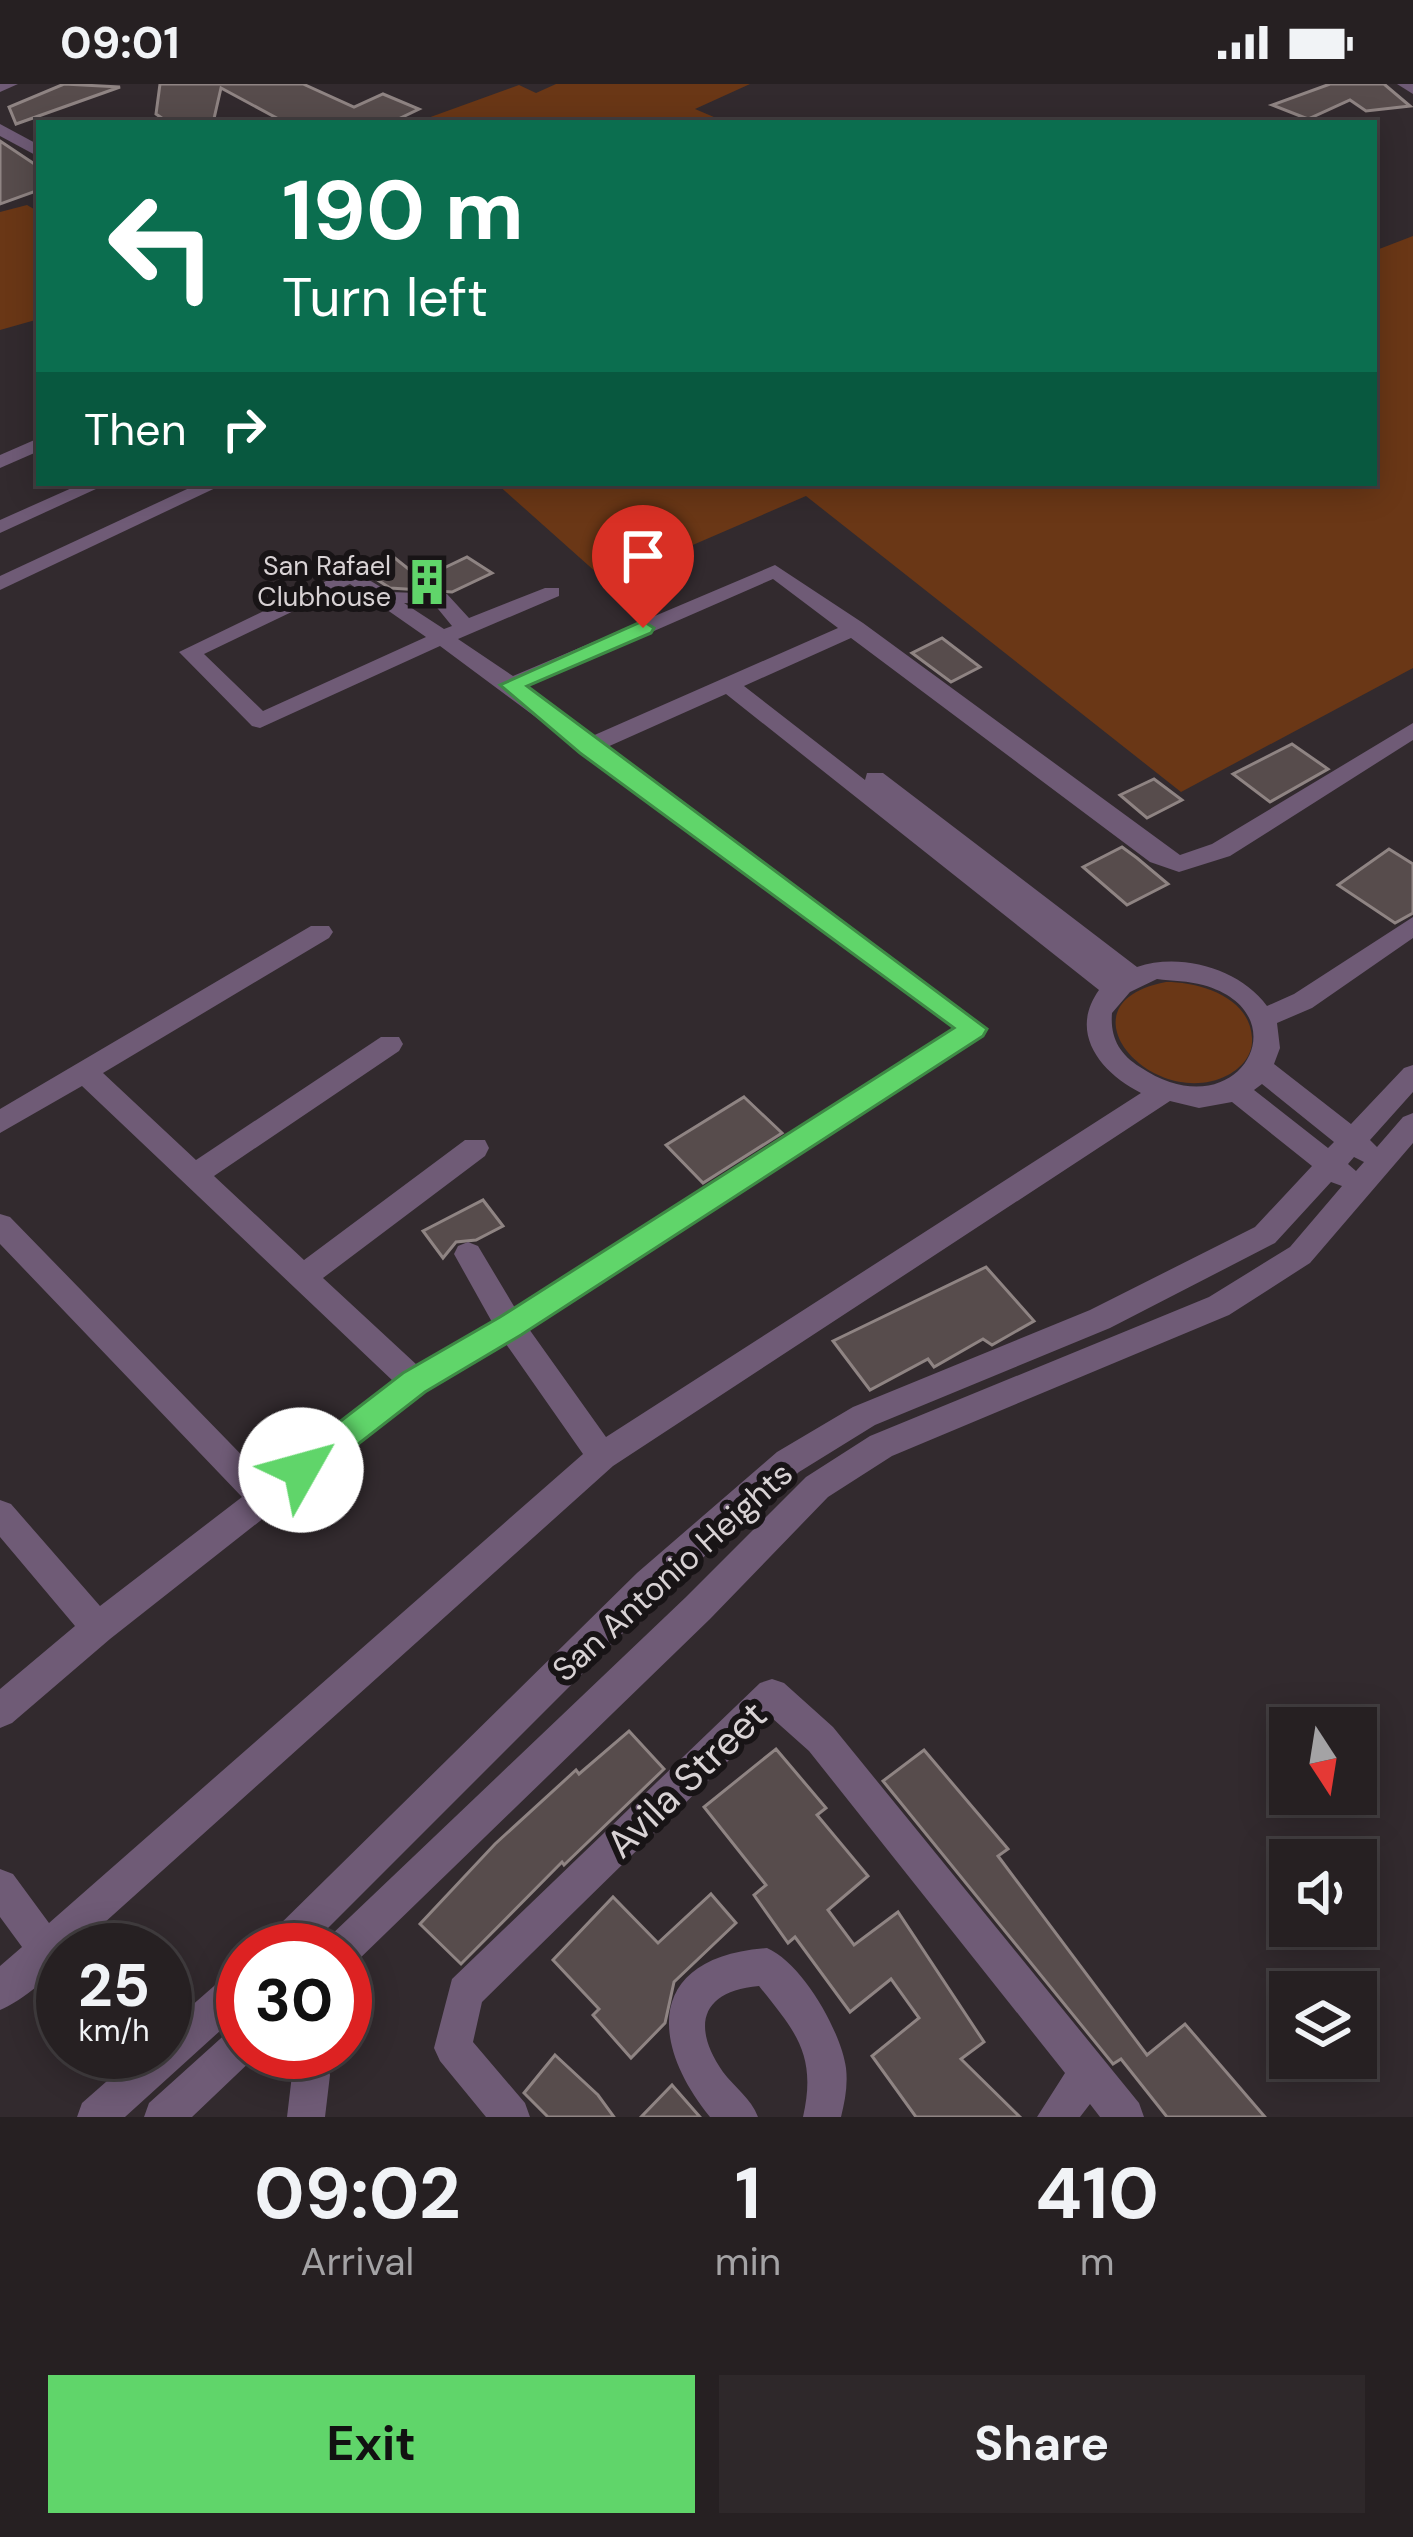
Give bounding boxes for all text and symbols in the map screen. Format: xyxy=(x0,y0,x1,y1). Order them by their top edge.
text: 09:01 xyxy=(60,13,180,72)
text: 190 m xyxy=(282,156,524,265)
icon: left xyxy=(84,168,240,324)
text: Turn left xyxy=(282,262,488,333)
icon: right xyxy=(211,396,277,462)
text: Then xyxy=(84,400,187,459)
pin xyxy=(592,505,694,628)
icon: arrive xyxy=(610,523,676,589)
place label: San Rafael Clubhouse xyxy=(257,548,391,614)
building icon: San Rafael Clubhouse xyxy=(402,557,452,607)
position arrow xyxy=(238,1407,364,1533)
street label: San Antonio Heights xyxy=(543,1452,802,1691)
street label: Avila Street xyxy=(595,1690,778,1869)
north arrow xyxy=(1269,1707,1377,1815)
map controls xyxy=(1269,1707,1377,2079)
button: sound xyxy=(1269,1839,1377,1947)
speed limit sign: 30 xyxy=(216,1923,372,2079)
text: 25 xyxy=(78,1946,150,2025)
button: layers xyxy=(1269,1971,1377,2079)
text: km/h xyxy=(79,2011,149,2050)
text: 09:02 xyxy=(254,2147,461,2240)
text: 1 xyxy=(735,2147,761,2240)
text: 410 xyxy=(1035,2147,1159,2240)
text: Arrival xyxy=(301,2236,414,2287)
text: min xyxy=(715,2236,781,2287)
text: m xyxy=(1080,2236,1114,2287)
button: Exit xyxy=(48,2375,695,2513)
button: Share xyxy=(719,2375,1365,2513)

